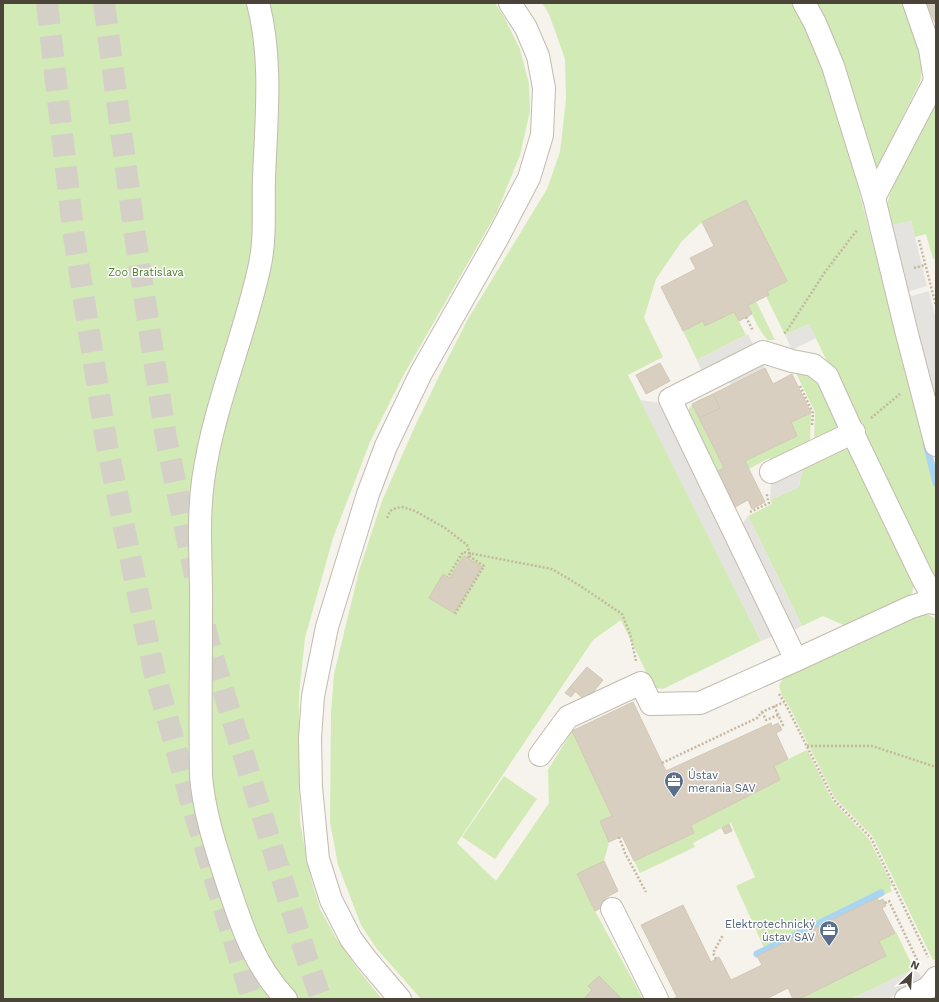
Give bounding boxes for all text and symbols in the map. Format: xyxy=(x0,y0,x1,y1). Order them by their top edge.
park label: Zoo Bratislava xyxy=(108,266,184,279)
place label: Ústav merania SAV xyxy=(688,768,756,795)
office icon: Ústav merania SAV xyxy=(663,770,685,798)
place label: Elektrotechnický ústav SAV xyxy=(725,918,815,944)
office icon: Elektrotechnický ústav SAV xyxy=(818,919,840,947)
north arrow xyxy=(891,954,931,994)
text: N xyxy=(909,958,921,973)

